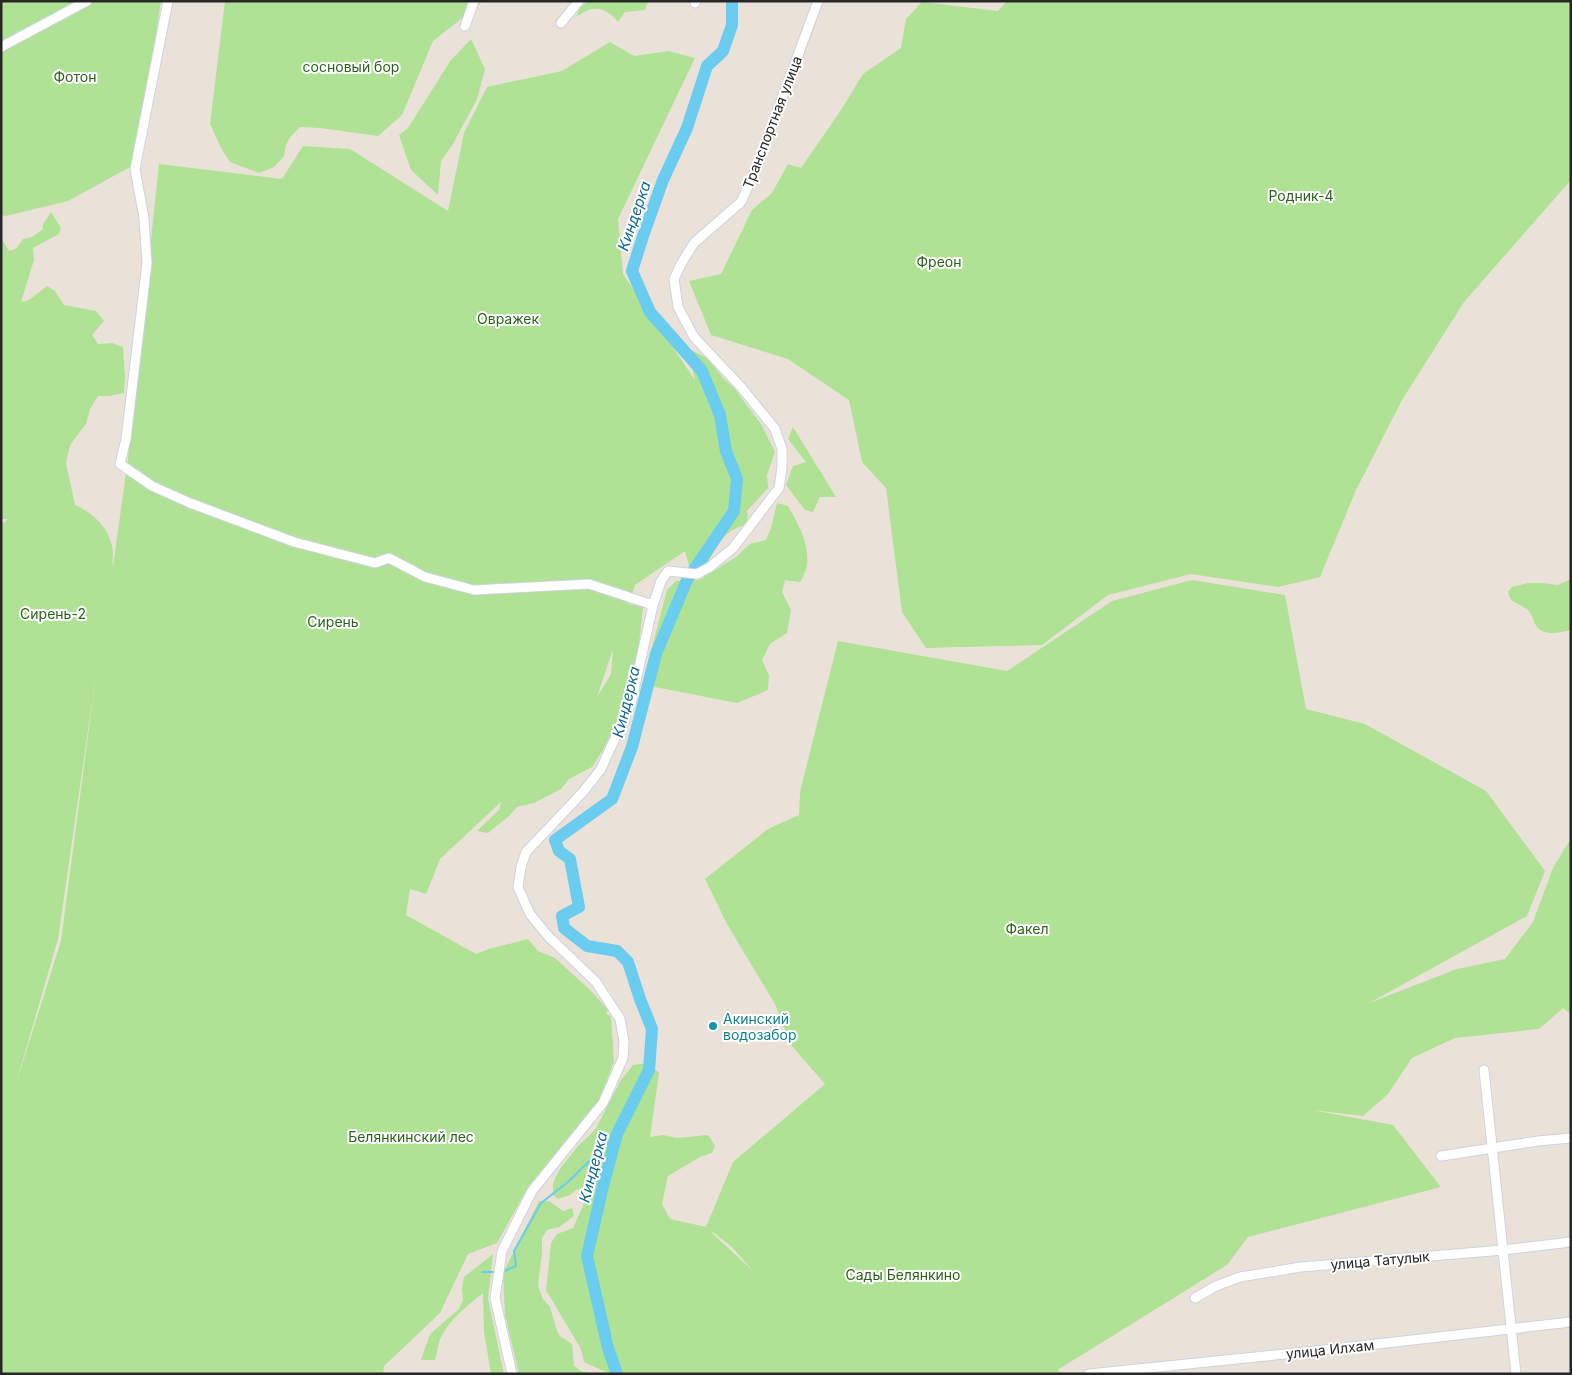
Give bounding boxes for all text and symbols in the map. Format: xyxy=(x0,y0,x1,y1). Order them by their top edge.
street label: Транспортная улица xyxy=(739,53,805,191)
park label: сосновый бор xyxy=(303,58,399,75)
park label: Фотон xyxy=(54,68,96,85)
water label: Киндерка xyxy=(613,179,655,253)
park label: Родник-4 xyxy=(1268,187,1334,204)
park label: Фреон xyxy=(916,253,962,270)
park label: Овражек xyxy=(477,310,539,327)
park label: Сирень-2 xyxy=(20,605,86,622)
park label: Сирень xyxy=(307,613,359,630)
water label: Киндерка xyxy=(608,665,644,739)
park label: Факел xyxy=(1006,920,1048,937)
place label: Акинский водозабор xyxy=(723,1010,797,1043)
marker: Акинский водозабор xyxy=(707,1020,719,1032)
park label: Белянкинский лес xyxy=(348,1128,474,1145)
water label: Киндерка xyxy=(574,1130,612,1204)
street label: улица Татулык xyxy=(1330,1247,1431,1273)
park label: Сады Белянкино xyxy=(846,1266,960,1283)
street label: улица Илхам xyxy=(1285,1336,1375,1362)

